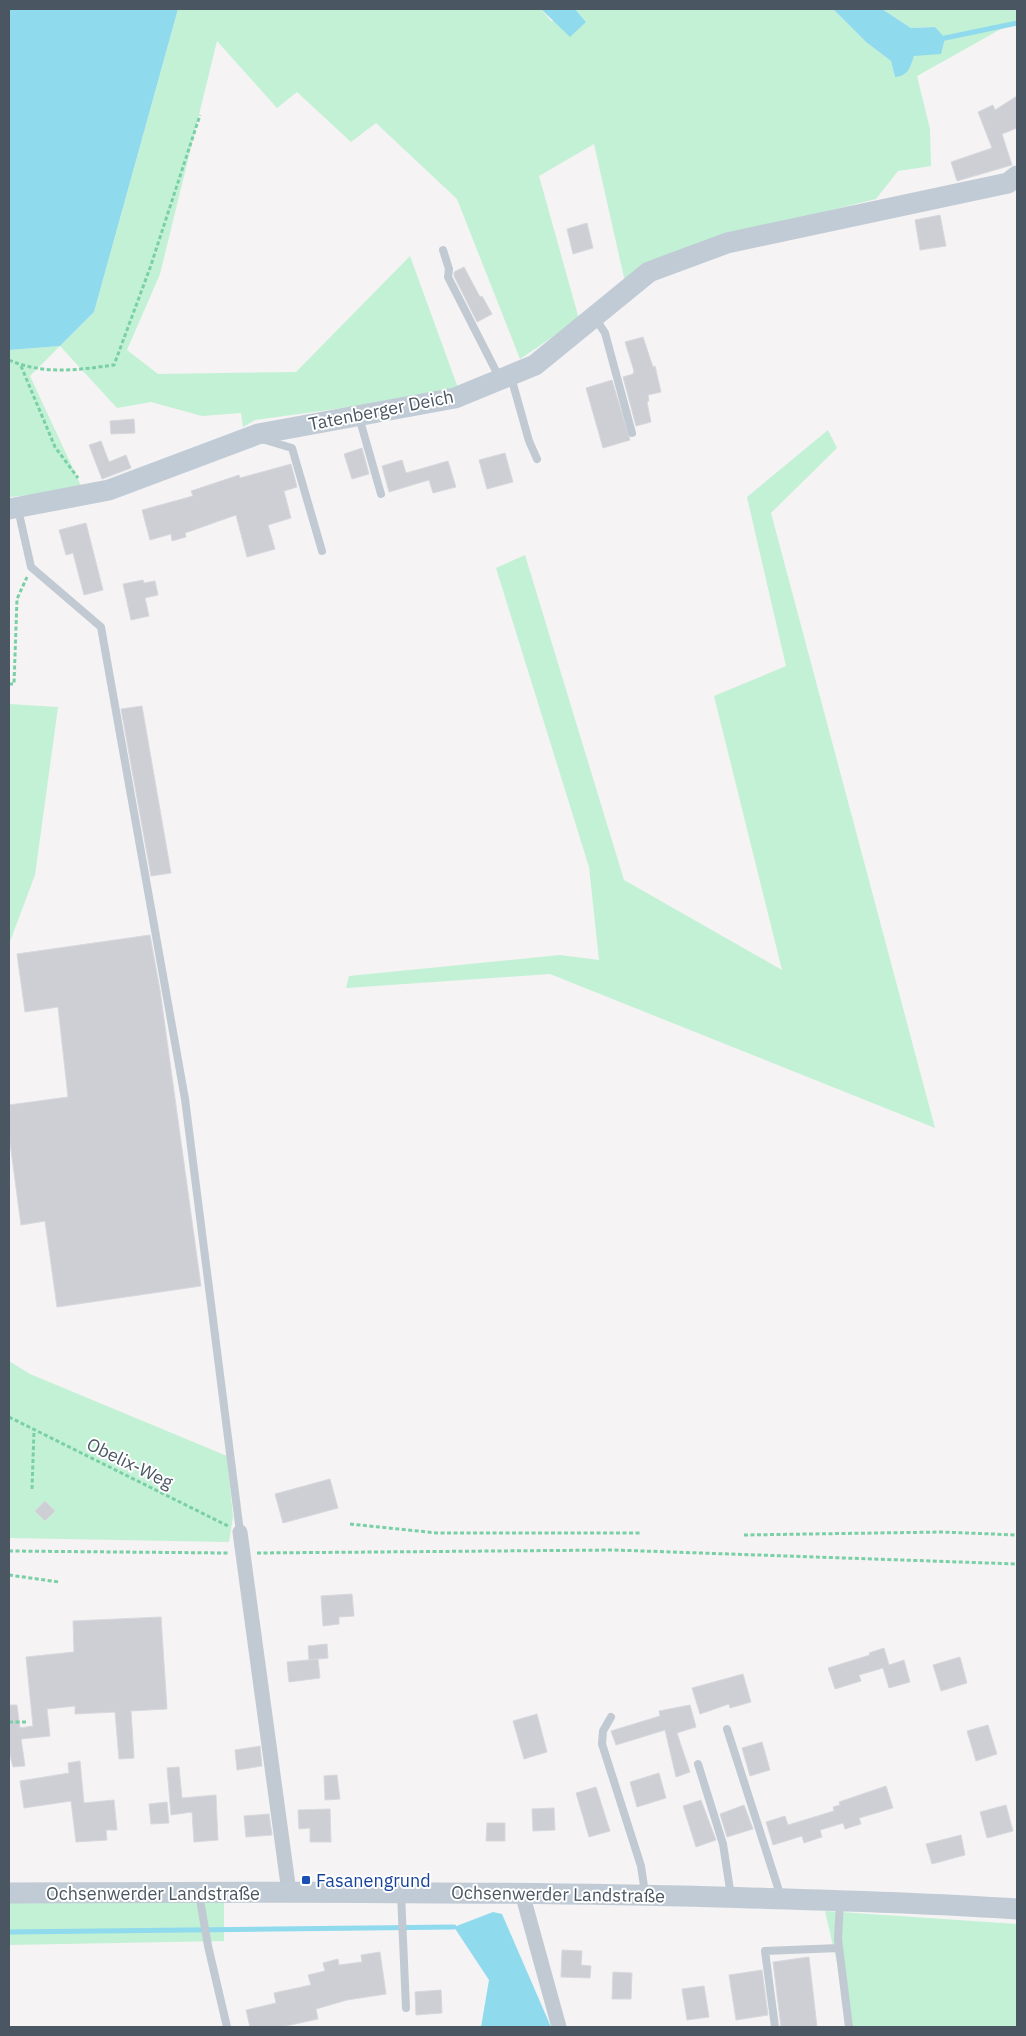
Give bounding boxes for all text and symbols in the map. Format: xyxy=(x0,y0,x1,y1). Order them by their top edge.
street label: Tatenberger Deich xyxy=(306,385,456,435)
street label: Obelix-Weg xyxy=(83,1432,177,1494)
place label: Fasanengrund xyxy=(316,1869,431,1892)
marker: Fasanengrund xyxy=(300,1874,312,1886)
street label: Ochsenwerder Landstraße xyxy=(451,1881,665,1907)
street label: Ochsenwerder Landstraße xyxy=(46,1882,260,1905)

